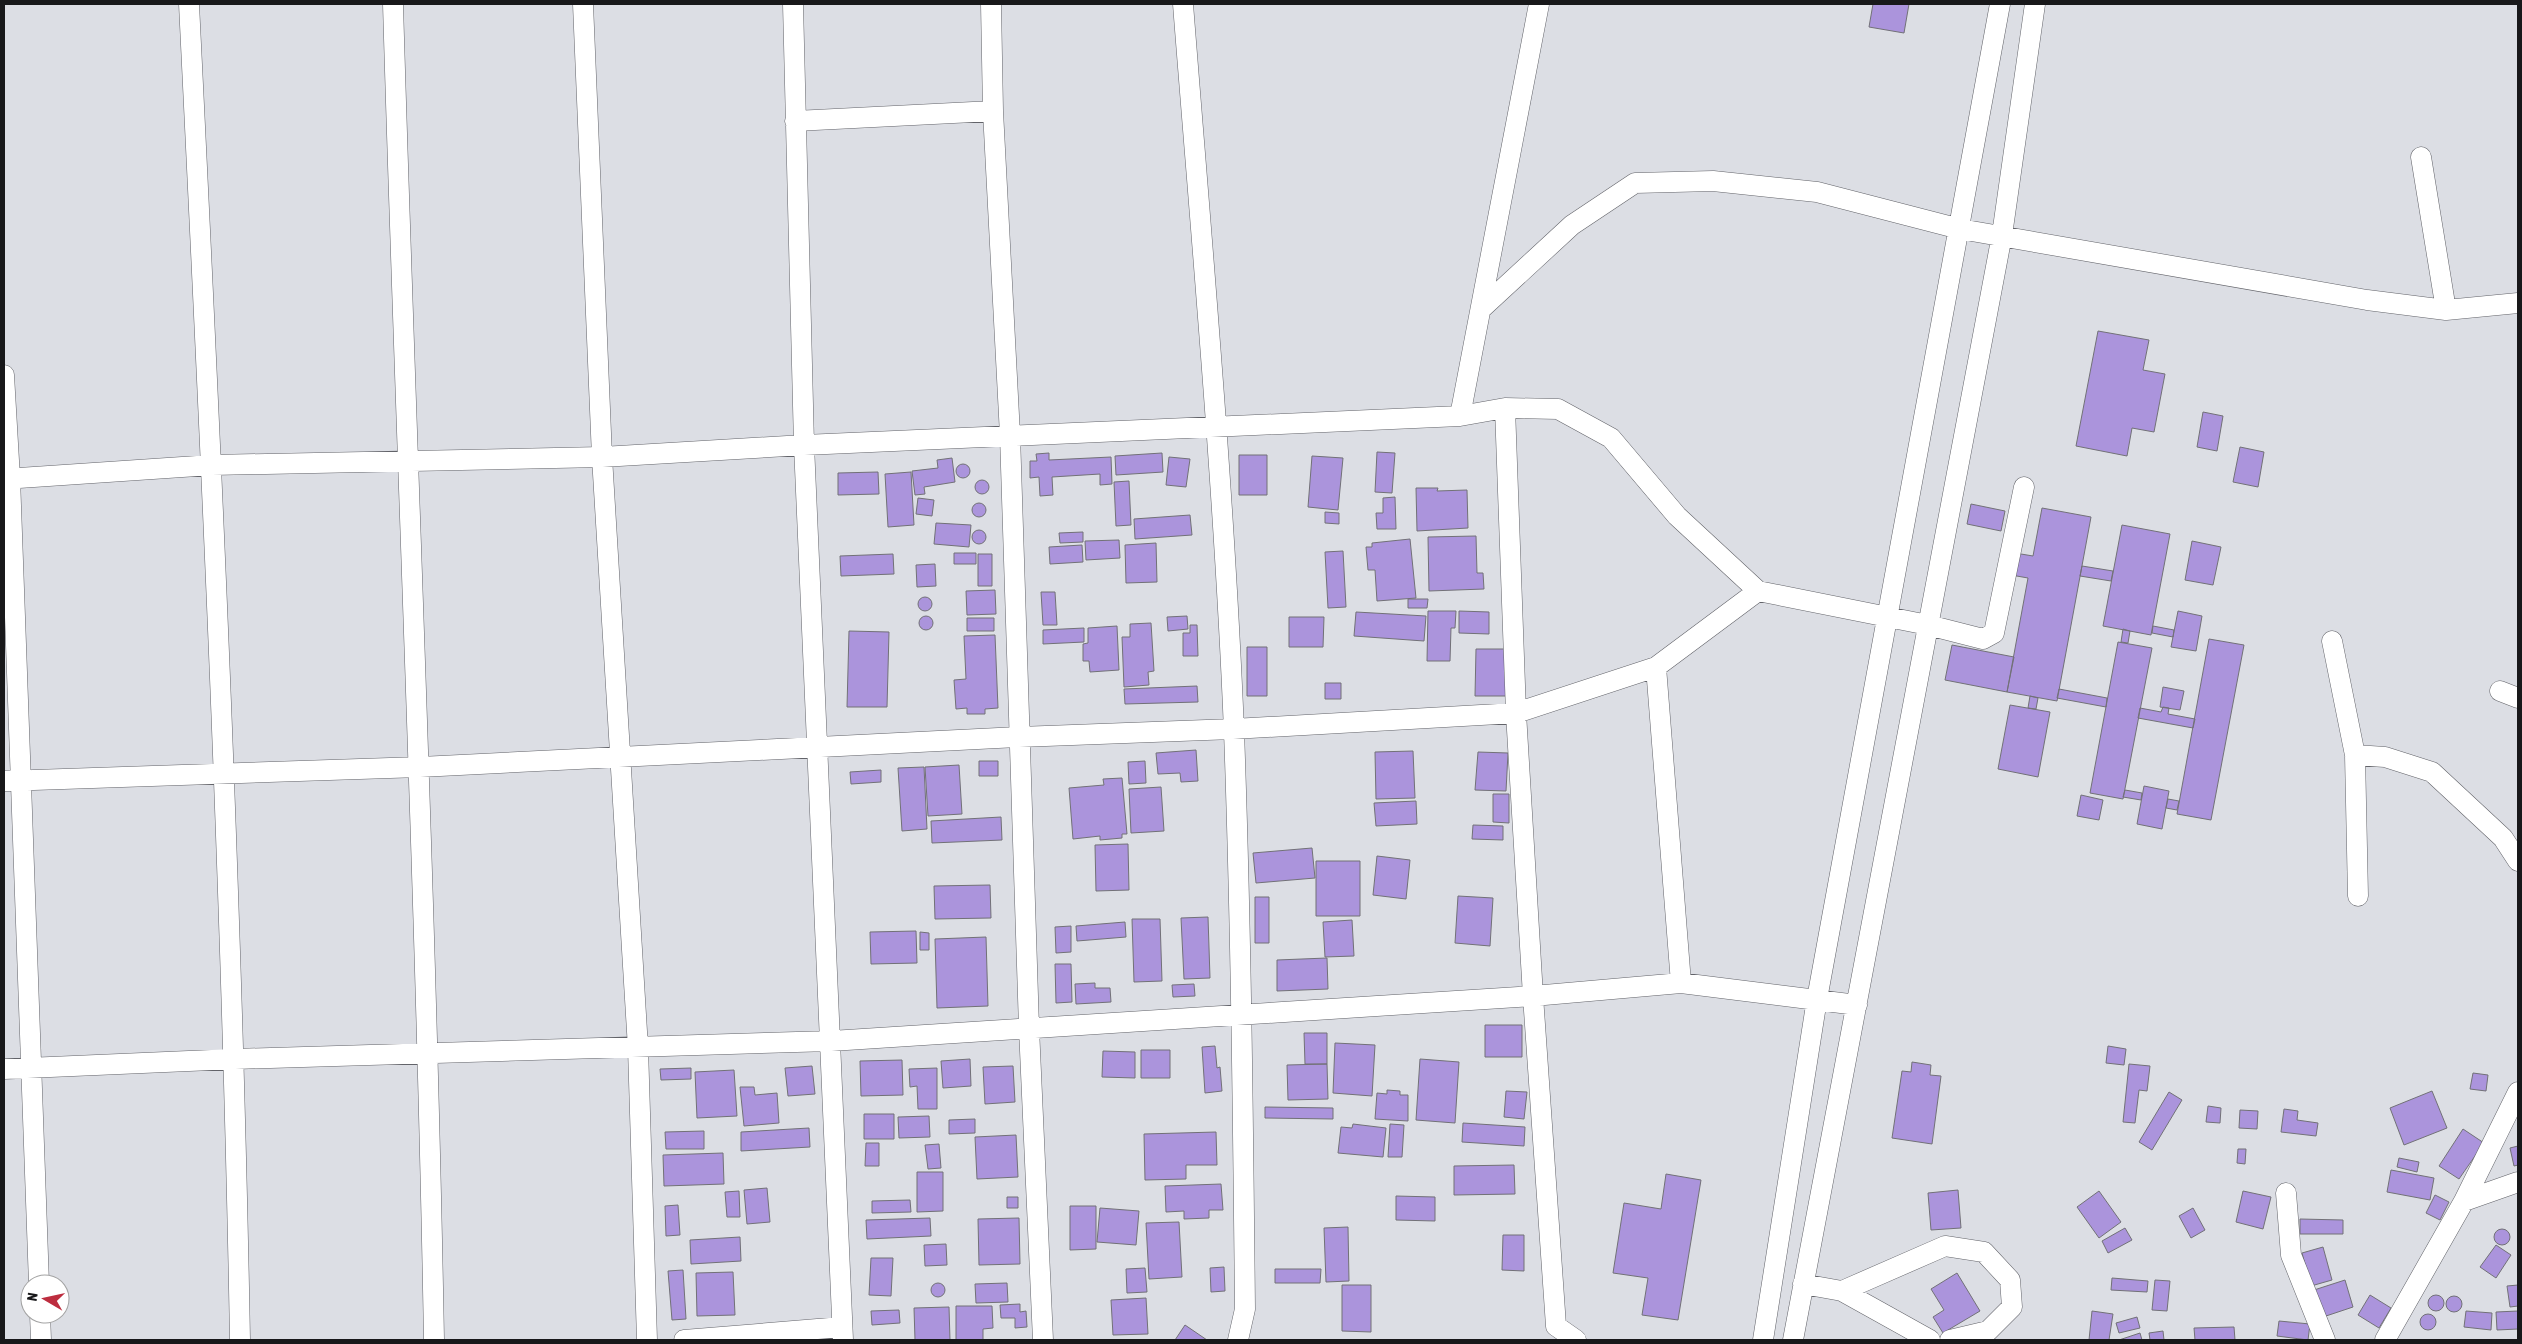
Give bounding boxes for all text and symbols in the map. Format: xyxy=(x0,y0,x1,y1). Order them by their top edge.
north arrow xyxy=(20,1274,70,1324)
text: N xyxy=(24,1292,41,1302)

